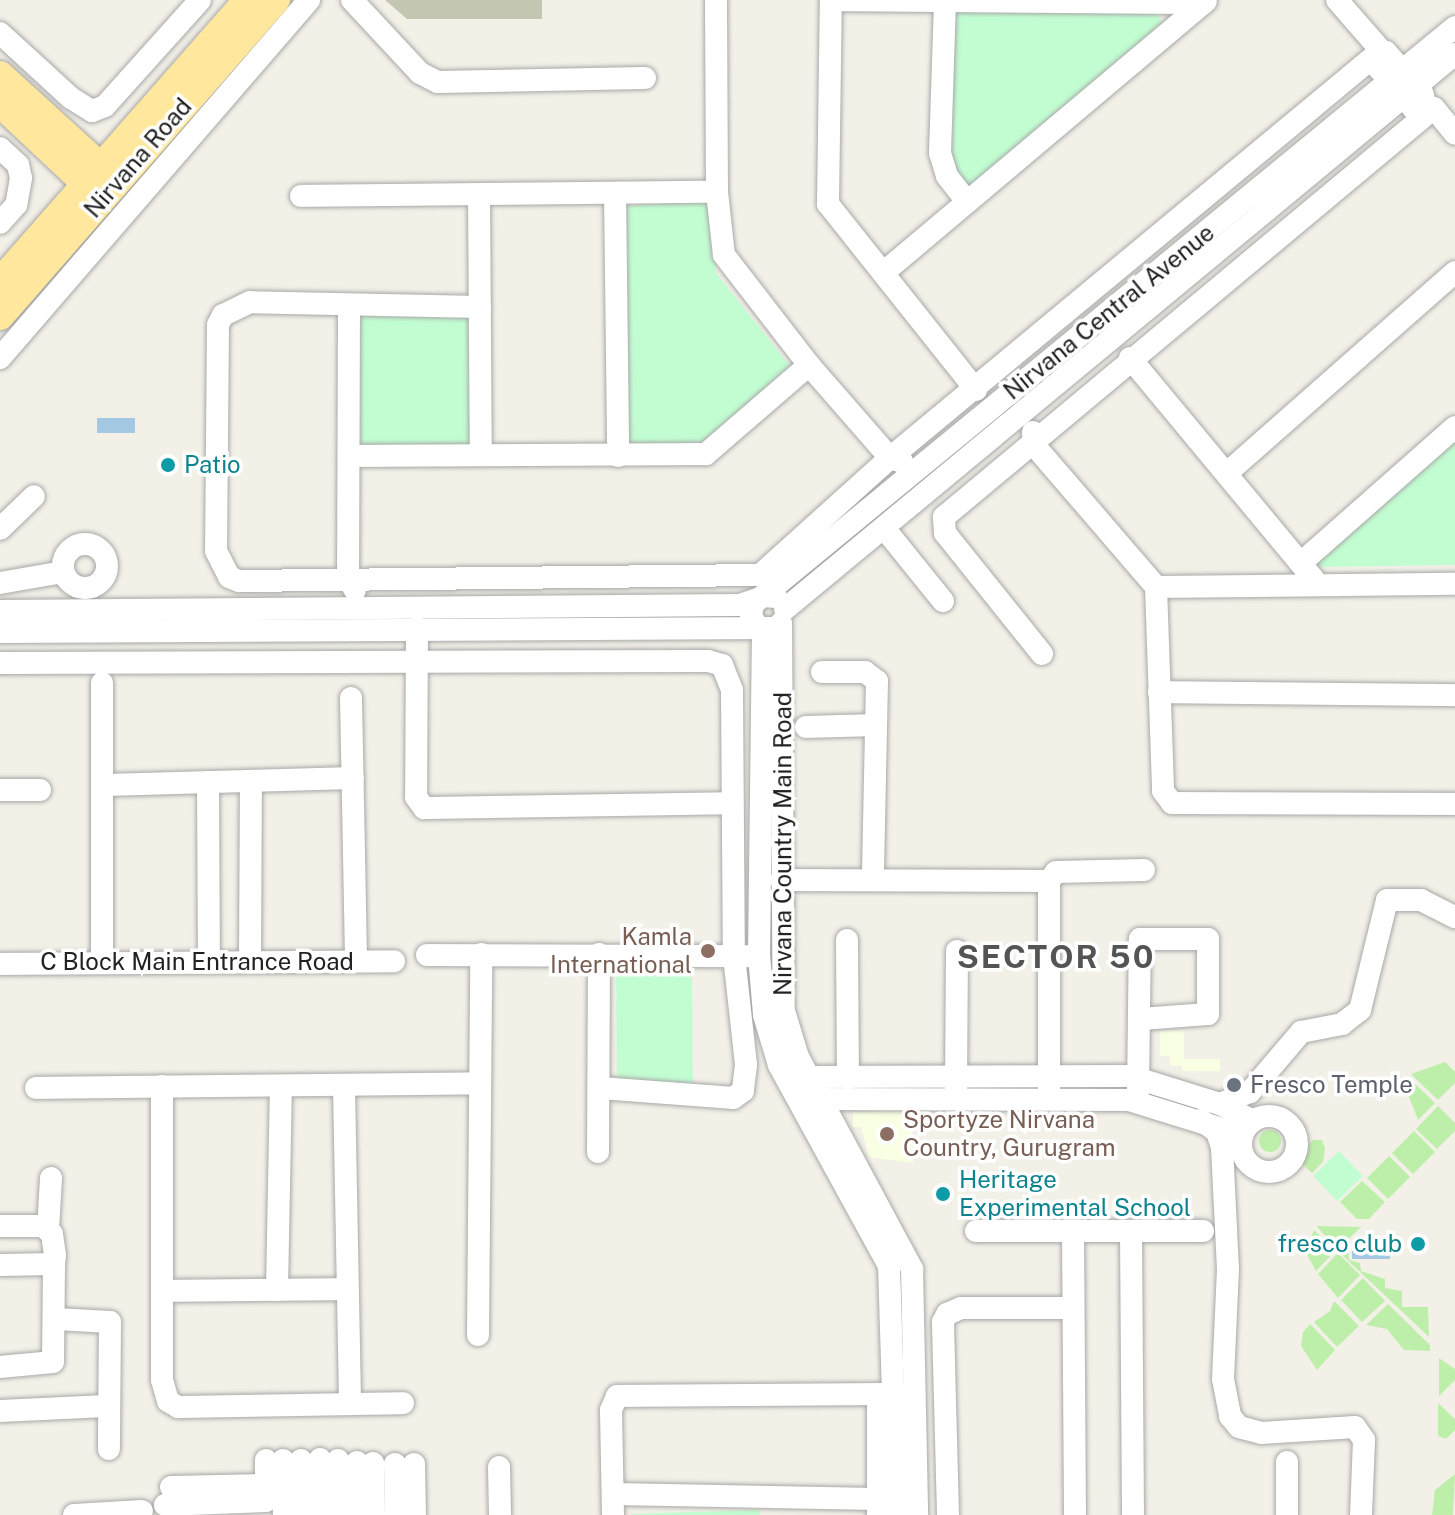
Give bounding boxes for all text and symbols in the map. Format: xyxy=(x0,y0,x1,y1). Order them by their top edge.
street label: Nirvana Road xyxy=(78,92,198,224)
street label: Nirvana Central Avenue xyxy=(998,218,1220,406)
place label: Patio xyxy=(184,451,241,479)
marker: Patio xyxy=(159,456,177,474)
street label: Nirvana Country Main Road xyxy=(769,692,797,996)
place label: Kamla International xyxy=(550,923,692,979)
district label: SECTOR 50 xyxy=(957,938,1155,976)
marker: Kamla International xyxy=(699,942,717,960)
street label: C Block Main Entrance Road xyxy=(40,948,354,976)
place label: Fresco Temple xyxy=(1250,1071,1413,1099)
marker: Fresco Temple xyxy=(1225,1076,1243,1094)
place label: Sportyze Nirvana Country, Gurugram xyxy=(903,1106,1116,1162)
marker: Sportyze Nirvana Country, Gurugram xyxy=(878,1125,896,1143)
place label: Heritage Experimental School xyxy=(959,1166,1191,1222)
marker: Heritage Experimental School xyxy=(934,1185,952,1203)
place label: fresco club xyxy=(1277,1230,1402,1258)
marker: fresco club xyxy=(1409,1235,1427,1253)

